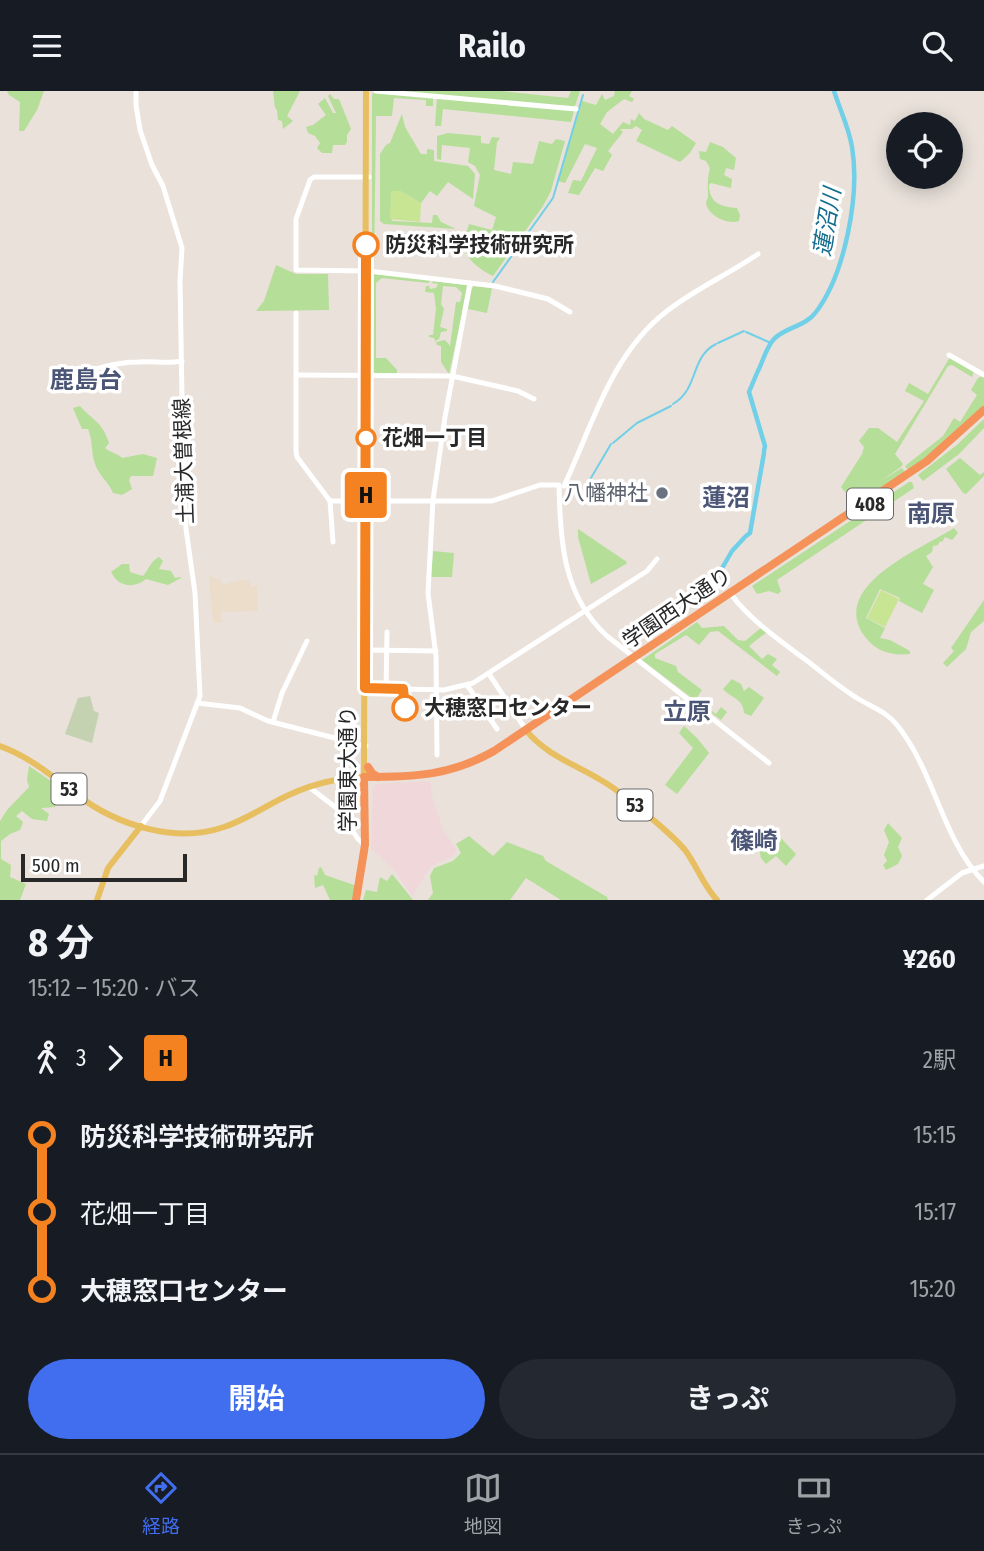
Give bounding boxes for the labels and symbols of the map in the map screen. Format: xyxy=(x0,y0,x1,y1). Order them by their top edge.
water label: 蓮沼川 xyxy=(808,183,847,258)
marker: 防災科学技術研究所 xyxy=(353,232,379,258)
place label: 防災科学技術研究所 xyxy=(385,232,574,258)
district label: 鹿島台 xyxy=(50,366,122,394)
street label: 土浦大曽根線 xyxy=(169,398,199,524)
place label: 花畑一丁目 xyxy=(382,425,487,451)
marker: 花畑一丁目 xyxy=(356,428,376,448)
line badge: H xyxy=(343,472,389,518)
place label: 八幡神社 xyxy=(564,480,648,506)
district label: 蓮沼 xyxy=(702,484,750,512)
marker: 八幡神社 xyxy=(654,485,670,501)
road number: 408 xyxy=(847,489,893,519)
district label: 南原 xyxy=(907,500,955,528)
street label: 学園西大通り xyxy=(618,562,736,654)
marker: 大穂窓口センター xyxy=(392,695,418,721)
place label: 大穂窓口センター xyxy=(424,695,592,721)
district label: 立原 xyxy=(663,698,711,726)
street label: 学園東大通り xyxy=(335,706,361,832)
road number: 53 xyxy=(52,773,86,804)
road number: 53 xyxy=(618,789,652,821)
district label: 篠崎 xyxy=(730,827,778,855)
scale bar xyxy=(21,851,187,883)

